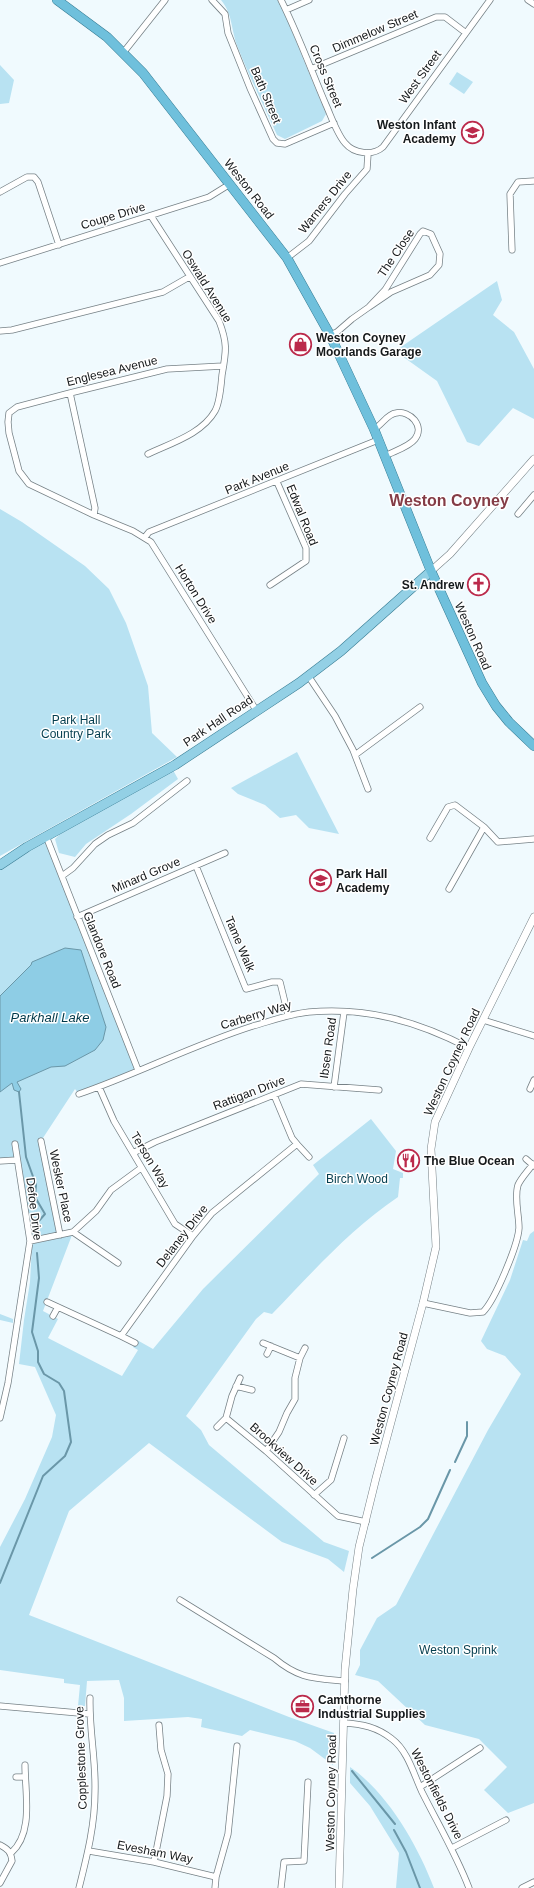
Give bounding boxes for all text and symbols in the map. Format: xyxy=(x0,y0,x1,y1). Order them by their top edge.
street label: Dimmelow Street xyxy=(330,6,420,55)
street label: Cross Street xyxy=(307,43,346,110)
street label: West Street xyxy=(396,47,444,106)
street label: Bath Street xyxy=(248,65,284,126)
place label: Weston Infant Academy xyxy=(377,118,456,146)
school or university icon: Weston Infant Academy xyxy=(459,119,485,145)
street label: Weston Road xyxy=(221,156,277,222)
street label: Warners Drive xyxy=(296,168,355,236)
street label: Coupe Drive xyxy=(79,199,147,232)
street label: The Close xyxy=(375,226,417,280)
street label: Oswald Avenue xyxy=(179,247,235,325)
place label: Weston Coyney Moorlands Garage xyxy=(316,331,422,359)
shop icon: Weston Coyney Moorlands Garage xyxy=(288,332,314,358)
street label: Englesea Avenue xyxy=(65,353,159,389)
street label: Park Avenue xyxy=(223,459,291,497)
street label: Edwal Road xyxy=(283,482,321,548)
district label: Weston Coyney xyxy=(389,492,509,509)
street label: Horton Drive xyxy=(172,562,220,627)
church icon: St. Andrew xyxy=(466,572,492,598)
place label: St. Andrew xyxy=(402,578,465,592)
street label: Weston Road xyxy=(452,600,494,672)
street label: Park Hall Road xyxy=(181,693,255,749)
park label: Park Hall Country Park xyxy=(41,713,112,741)
street label: Minard Grove xyxy=(110,854,182,896)
place label: Park Hall Academy xyxy=(336,867,390,895)
school or university icon: Park Hall Academy xyxy=(307,868,333,894)
street label: Glandore Road xyxy=(80,910,124,990)
street label: Tame Walk xyxy=(222,914,258,975)
street label: Carberry Way xyxy=(219,998,293,1032)
street label: Weston Coyney Road xyxy=(421,1006,483,1118)
water label: Parkhall Lake xyxy=(11,1010,89,1025)
street label: Ibsen Road xyxy=(317,1017,339,1079)
street label: Rattigan Drive xyxy=(211,1073,287,1113)
street label: Terson Way xyxy=(128,1129,172,1191)
street label: Wesker Place xyxy=(46,1148,76,1224)
restaurant icon: The Blue Ocean xyxy=(395,1148,421,1174)
place label: The Blue Ocean xyxy=(424,1154,515,1168)
park label: Birch Wood xyxy=(326,1172,388,1186)
street label: Defoe Drive xyxy=(23,1177,45,1242)
street label: Delaney Drive xyxy=(153,1202,211,1270)
street label: Weston Coyney Road xyxy=(367,1331,411,1447)
street label: Brookview Drive xyxy=(247,1420,321,1488)
park label: Weston Sprink xyxy=(419,1643,498,1657)
place label: Camthorne Industrial Supplies xyxy=(318,1693,426,1721)
office icon: Camthorne Industrial Supplies xyxy=(289,1694,315,1720)
street label: Copplestone Grove xyxy=(72,1706,90,1810)
street label: Weston Coyney Road xyxy=(323,1735,339,1851)
street label: Westonfields Drive xyxy=(408,1746,466,1842)
street label: Evesham Way xyxy=(116,1838,194,1866)

